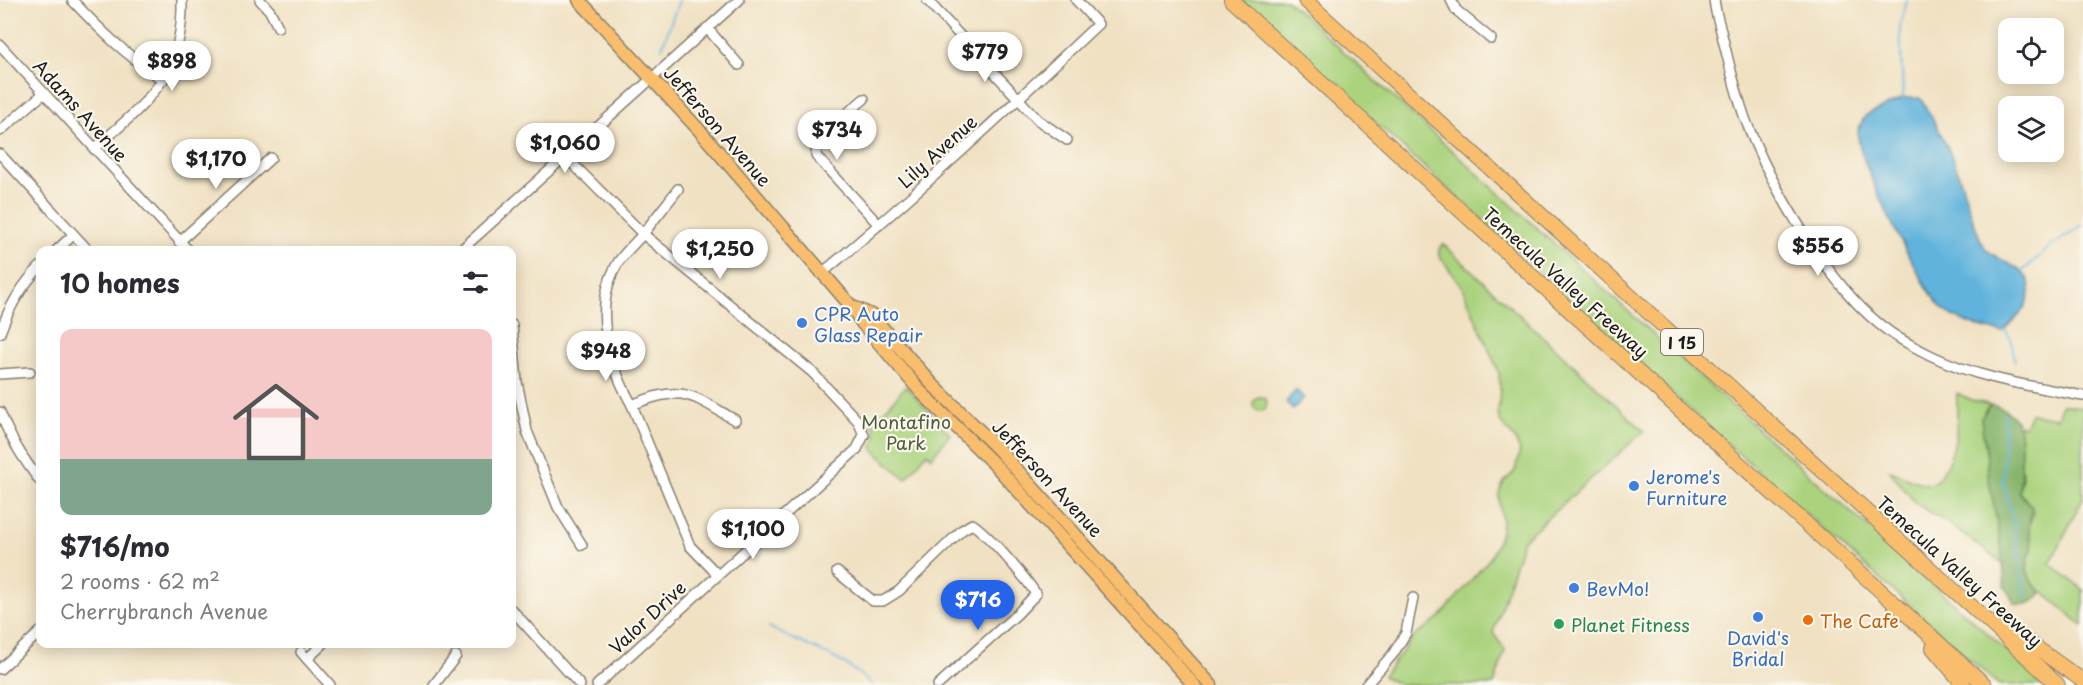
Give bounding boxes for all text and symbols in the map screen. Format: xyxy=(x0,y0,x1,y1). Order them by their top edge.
map controls xyxy=(1998,18,2064,162)
button: locate xyxy=(1998,18,2064,84)
pin: $779 xyxy=(949,32,1021,83)
text: $779 xyxy=(962,36,1008,66)
pin: $898 xyxy=(136,41,208,92)
text: $898 xyxy=(147,45,197,75)
street label: Adams Avenue xyxy=(27,53,135,167)
street label: Jefferson Avenue xyxy=(658,60,778,192)
button: layers xyxy=(1998,96,2064,162)
street label: Lily Avenue xyxy=(891,108,983,194)
pin: $734 xyxy=(801,110,873,161)
text: $734 xyxy=(812,114,862,144)
pin: $1,060 xyxy=(516,123,614,174)
text: $1,060 xyxy=(530,127,600,157)
pin: $1,170 xyxy=(167,139,265,190)
text: $1,170 xyxy=(186,143,247,173)
street label: Temecula Valley Freeway xyxy=(1477,200,1655,364)
pin: $556 xyxy=(1782,226,1854,277)
pin: $1,250 xyxy=(671,229,769,280)
text: $556 xyxy=(1792,230,1844,260)
text: $1,250 xyxy=(686,233,754,263)
text: 10 homes xyxy=(60,263,180,302)
icon: filters xyxy=(459,266,492,299)
place label: CPR Auto Glass Repair xyxy=(814,300,923,348)
marker: CPR Auto Glass Repair xyxy=(795,316,809,330)
road number: I 15 xyxy=(1661,329,1703,355)
pin: $948 xyxy=(570,331,642,382)
text: $948 xyxy=(580,335,632,365)
icon: home xyxy=(222,368,330,476)
park label: Montafino Park xyxy=(861,408,951,456)
street label: Jefferson Avenue xyxy=(986,413,1110,543)
place label: Jerome's Furniture xyxy=(1646,463,1727,511)
marker: Jerome's Furniture xyxy=(1627,479,1641,493)
street label: Temecula Valley Freeway xyxy=(1871,489,2049,653)
pin: $1,100 xyxy=(704,509,802,560)
text: $1,100 xyxy=(721,513,785,543)
text: $716/mo xyxy=(60,527,170,566)
text: 2 rooms · 62 m² xyxy=(60,566,220,596)
street label: Valor Drive xyxy=(603,574,691,660)
place label: BevMo! xyxy=(1586,575,1649,602)
pin: $716 xyxy=(942,580,1014,631)
marker: BevMo! xyxy=(1567,581,1581,595)
text: $716 xyxy=(955,584,1001,614)
text: Cherrybranch Avenue xyxy=(60,596,268,626)
place label: The Cafe xyxy=(1820,607,1899,634)
marker: David's Bridal xyxy=(1751,610,1765,624)
place label: Planet Fitness xyxy=(1571,611,1690,638)
marker: The Cafe xyxy=(1801,613,1815,627)
marker: Planet Fitness xyxy=(1552,617,1566,631)
place label: David's Bridal xyxy=(1727,624,1789,672)

